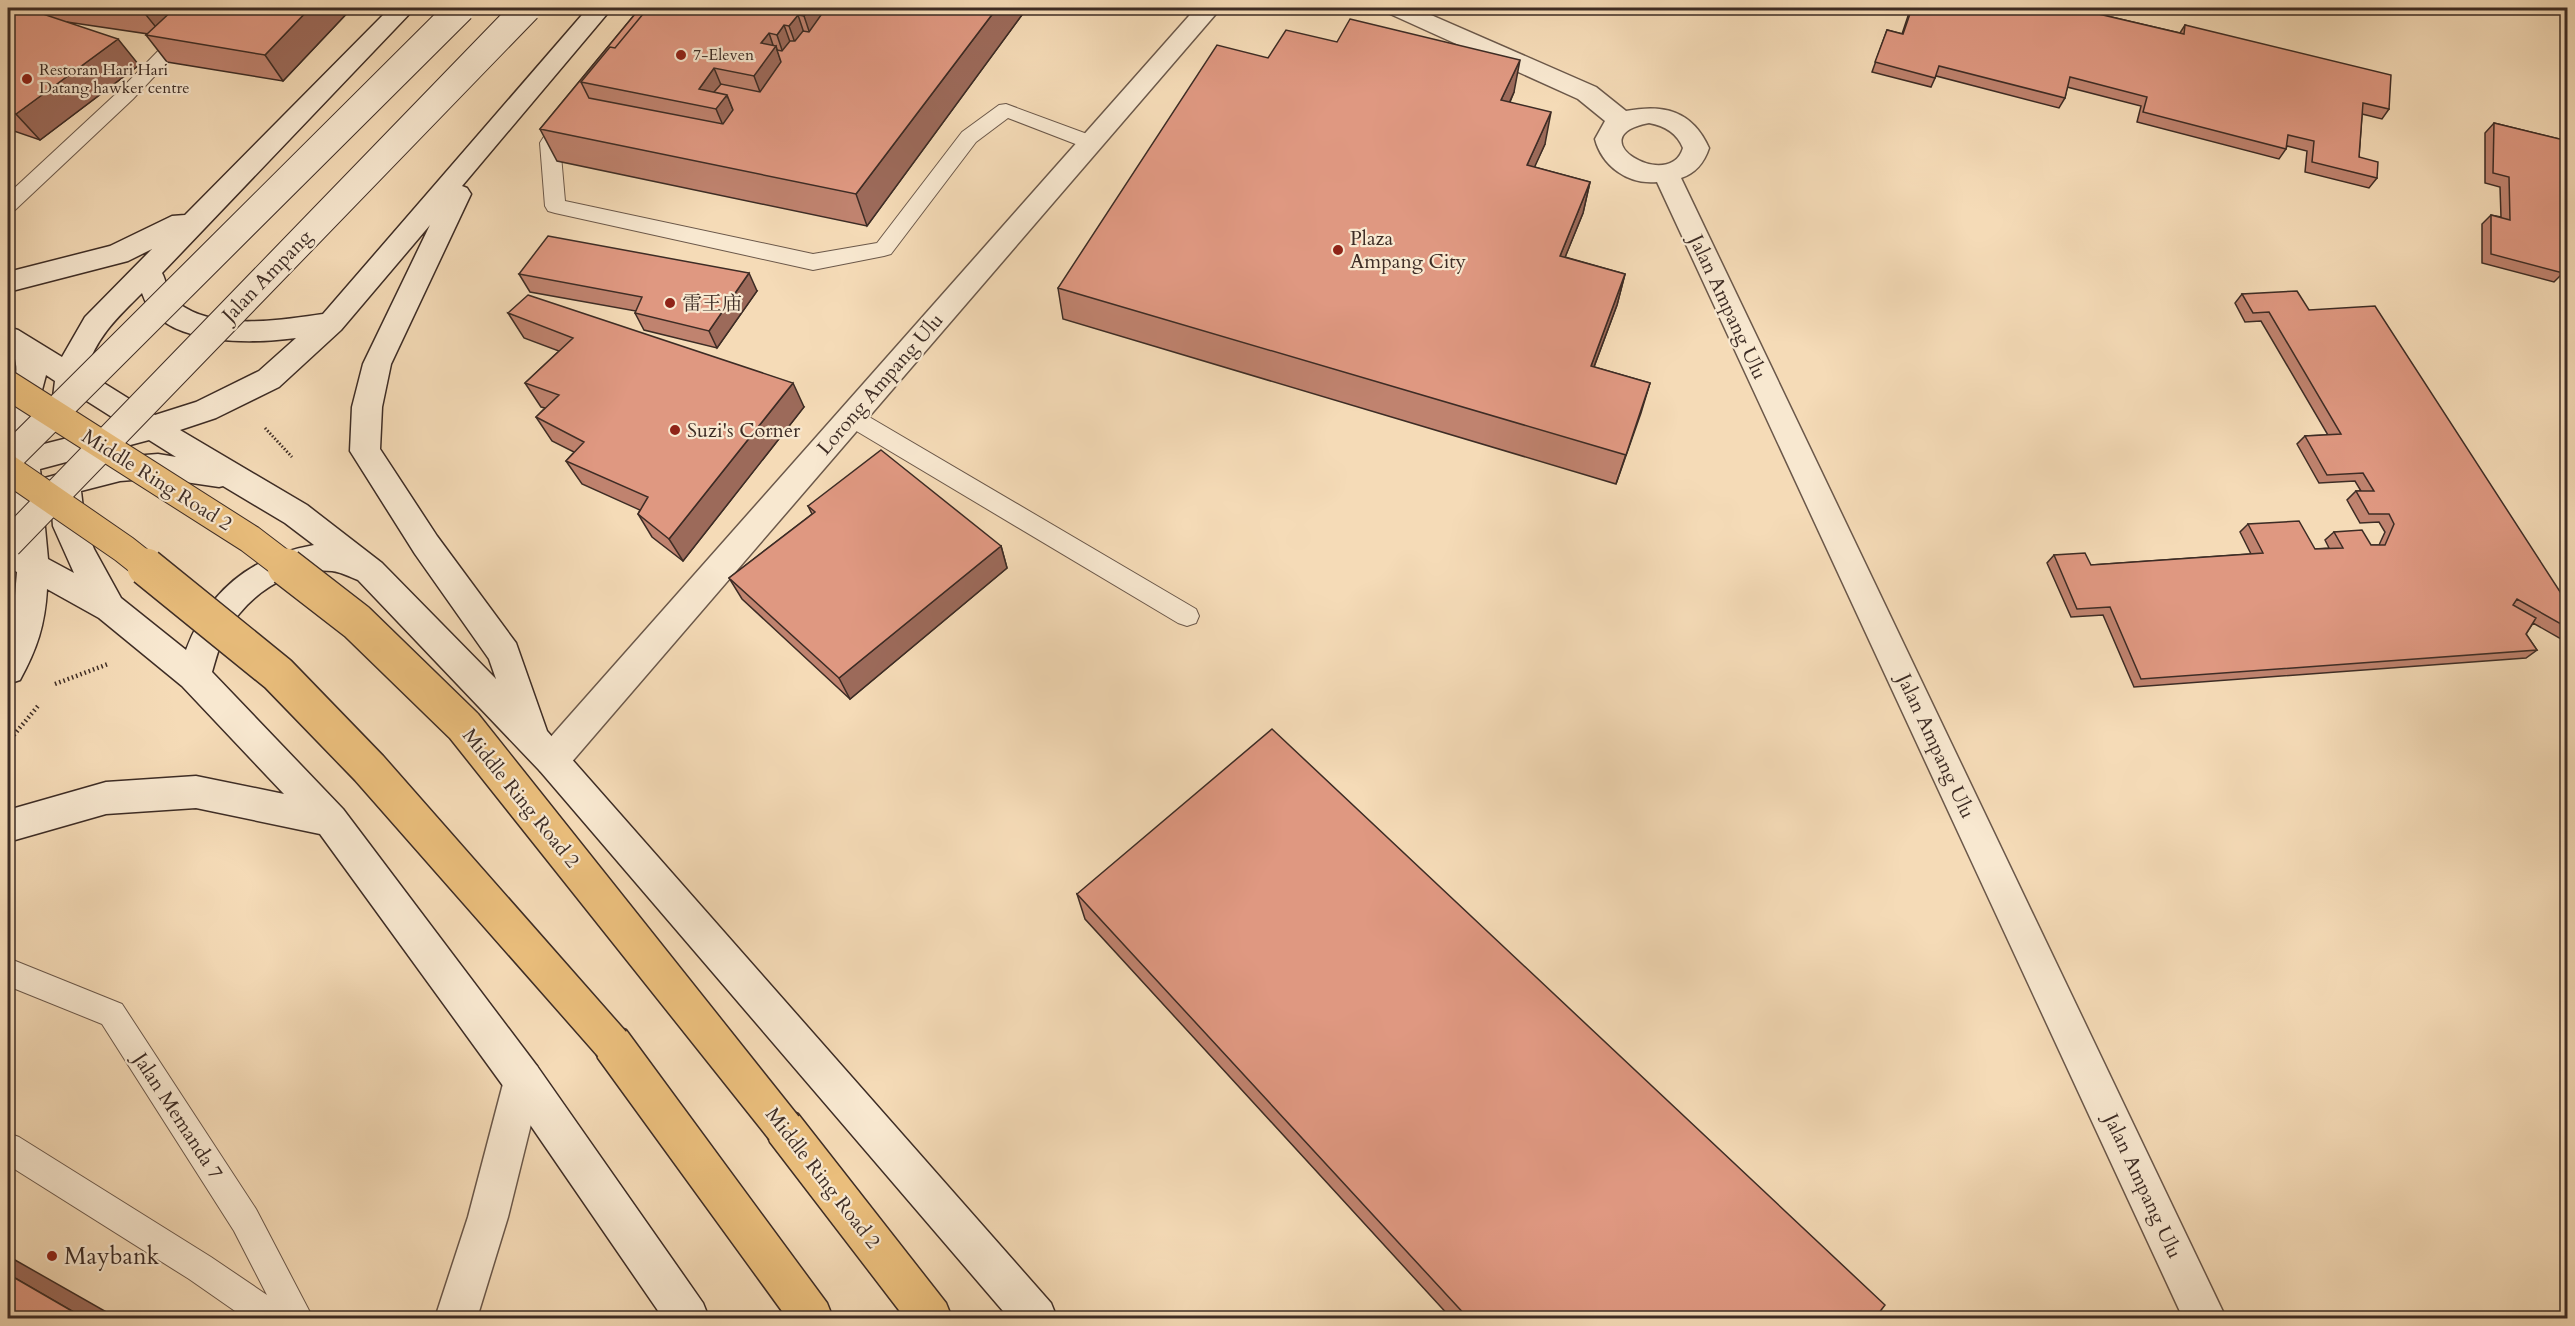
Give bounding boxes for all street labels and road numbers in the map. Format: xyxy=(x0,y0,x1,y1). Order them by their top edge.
street label: Jalan Ampang xyxy=(214,223,319,330)
street label: Jalan Ampang Ulu xyxy=(1681,228,1773,384)
street label: Lorong Ampang Ulu xyxy=(811,307,949,461)
street label: Middle Ring Road 2 xyxy=(77,423,237,537)
street label: Jalan Ampang Ulu xyxy=(1889,667,1981,823)
street label: Middle Ring Road 2 xyxy=(456,723,586,873)
street label: Jalan Memanda 7 xyxy=(125,1045,229,1184)
street label: Middle Ring Road 2 xyxy=(759,1102,887,1254)
street label: Jalan Ampang Ulu xyxy=(2096,1107,2188,1263)

